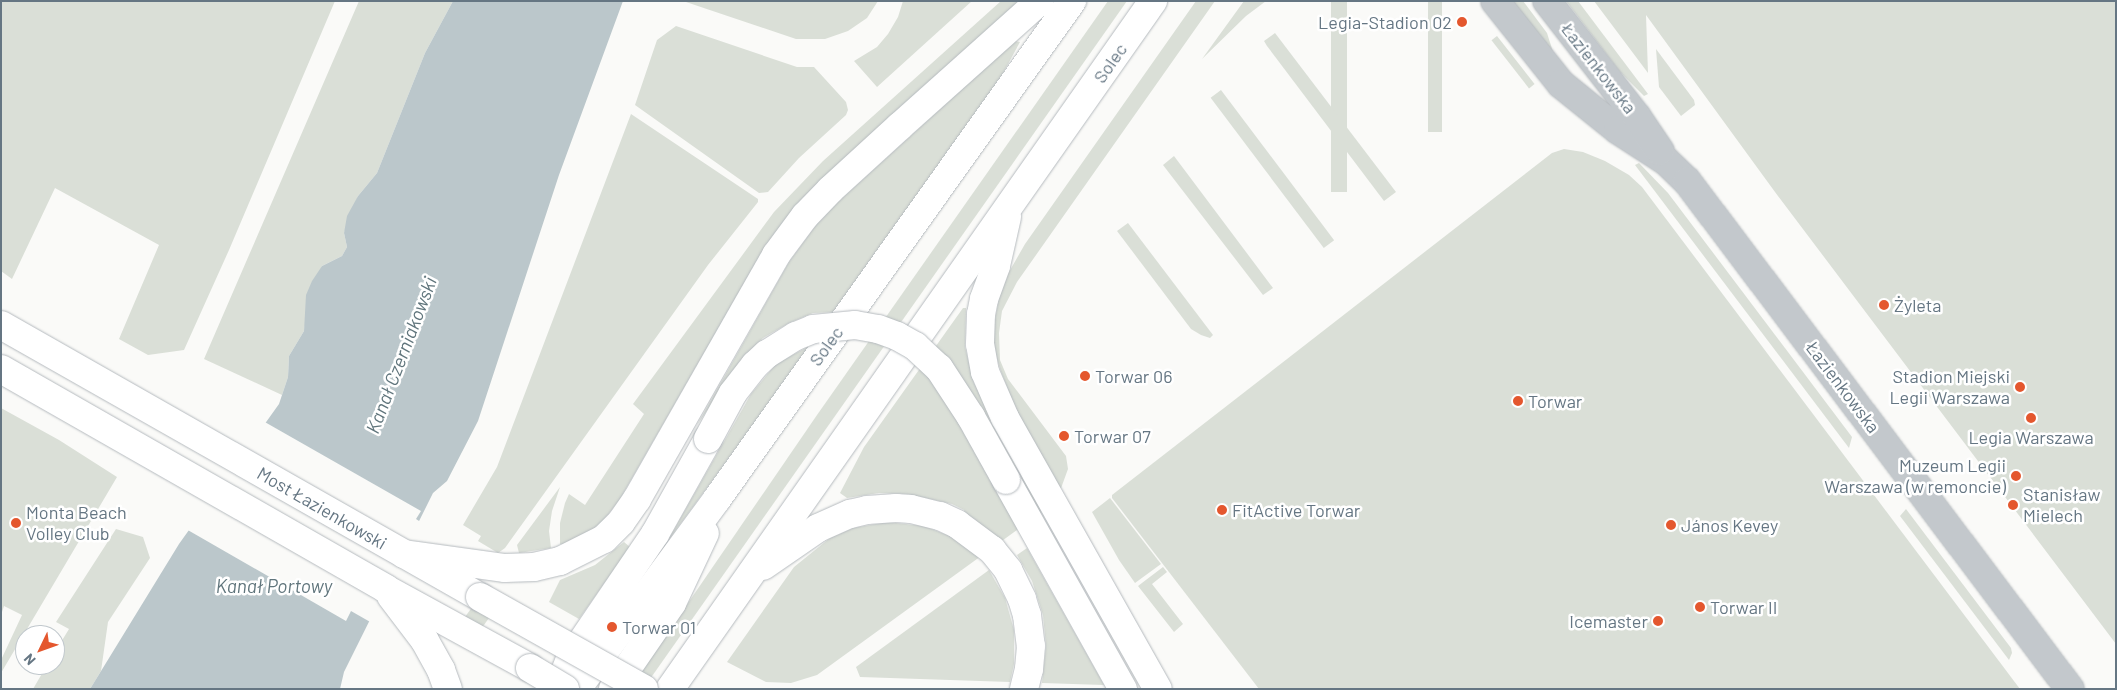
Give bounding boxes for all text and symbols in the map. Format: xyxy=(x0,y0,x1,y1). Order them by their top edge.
place label: Legia-Stadion 02 xyxy=(1318,11,1452,33)
marker: Legia-Stadion 02 xyxy=(1456,16,1468,28)
street label: Łazienkowska xyxy=(1557,18,1641,118)
street label: Solec xyxy=(1089,39,1131,87)
water label: Kanał Czerniakowski xyxy=(361,274,441,436)
place label: Żyleta xyxy=(1894,294,1942,316)
marker: Żyleta xyxy=(1878,299,1890,311)
street label: Solec xyxy=(805,322,847,370)
street label: Łazienkowska xyxy=(1802,337,1884,437)
place label: Torwar 06 xyxy=(1095,365,1172,387)
place label: Stadion Miejski Legii Warszawa xyxy=(1889,366,2010,408)
marker: Torwar 06 xyxy=(1079,370,1091,382)
marker: Stadion Miejski Legii Warszawa xyxy=(2014,381,2026,393)
place label: Torwar xyxy=(1528,390,1582,412)
marker: Torwar xyxy=(1512,395,1524,407)
marker: Legia Warszawa xyxy=(2025,412,2037,424)
place label: Torwar 07 xyxy=(1074,425,1151,447)
place label: Legia Warszawa xyxy=(1968,426,2094,448)
marker: Torwar 07 xyxy=(1058,430,1070,442)
place label: Muzeum Legii Warszawa (w remoncie) xyxy=(1824,455,2006,498)
street label: Most Łazienkowski xyxy=(253,462,391,554)
marker: Muzeum Legii Warszawa (w remoncie) xyxy=(2010,470,2022,482)
place label: Stanisław Mielech xyxy=(2023,484,2100,526)
place label: FitActive Torwar xyxy=(1232,499,1360,521)
marker: Stanisław Mielech xyxy=(2007,499,2019,511)
place label: Monta Beach Volley Club xyxy=(26,502,127,544)
marker: FitActive Torwar xyxy=(1216,504,1228,516)
place label: János Kevey xyxy=(1681,514,1778,536)
marker: Monta Beach Volley Club xyxy=(10,517,22,529)
marker: János Kevey xyxy=(1665,519,1677,531)
water label: Kanał Portowy xyxy=(216,575,332,597)
place label: Torwar II xyxy=(1710,596,1777,618)
marker: Torwar II xyxy=(1694,601,1706,613)
place label: Icemaster xyxy=(1569,610,1648,632)
marker: Icemaster xyxy=(1652,615,1664,627)
place label: Torwar 01 xyxy=(622,616,696,638)
marker: Torwar 01 xyxy=(606,621,618,633)
north arrow xyxy=(15,625,65,675)
text: N xyxy=(20,651,39,669)

